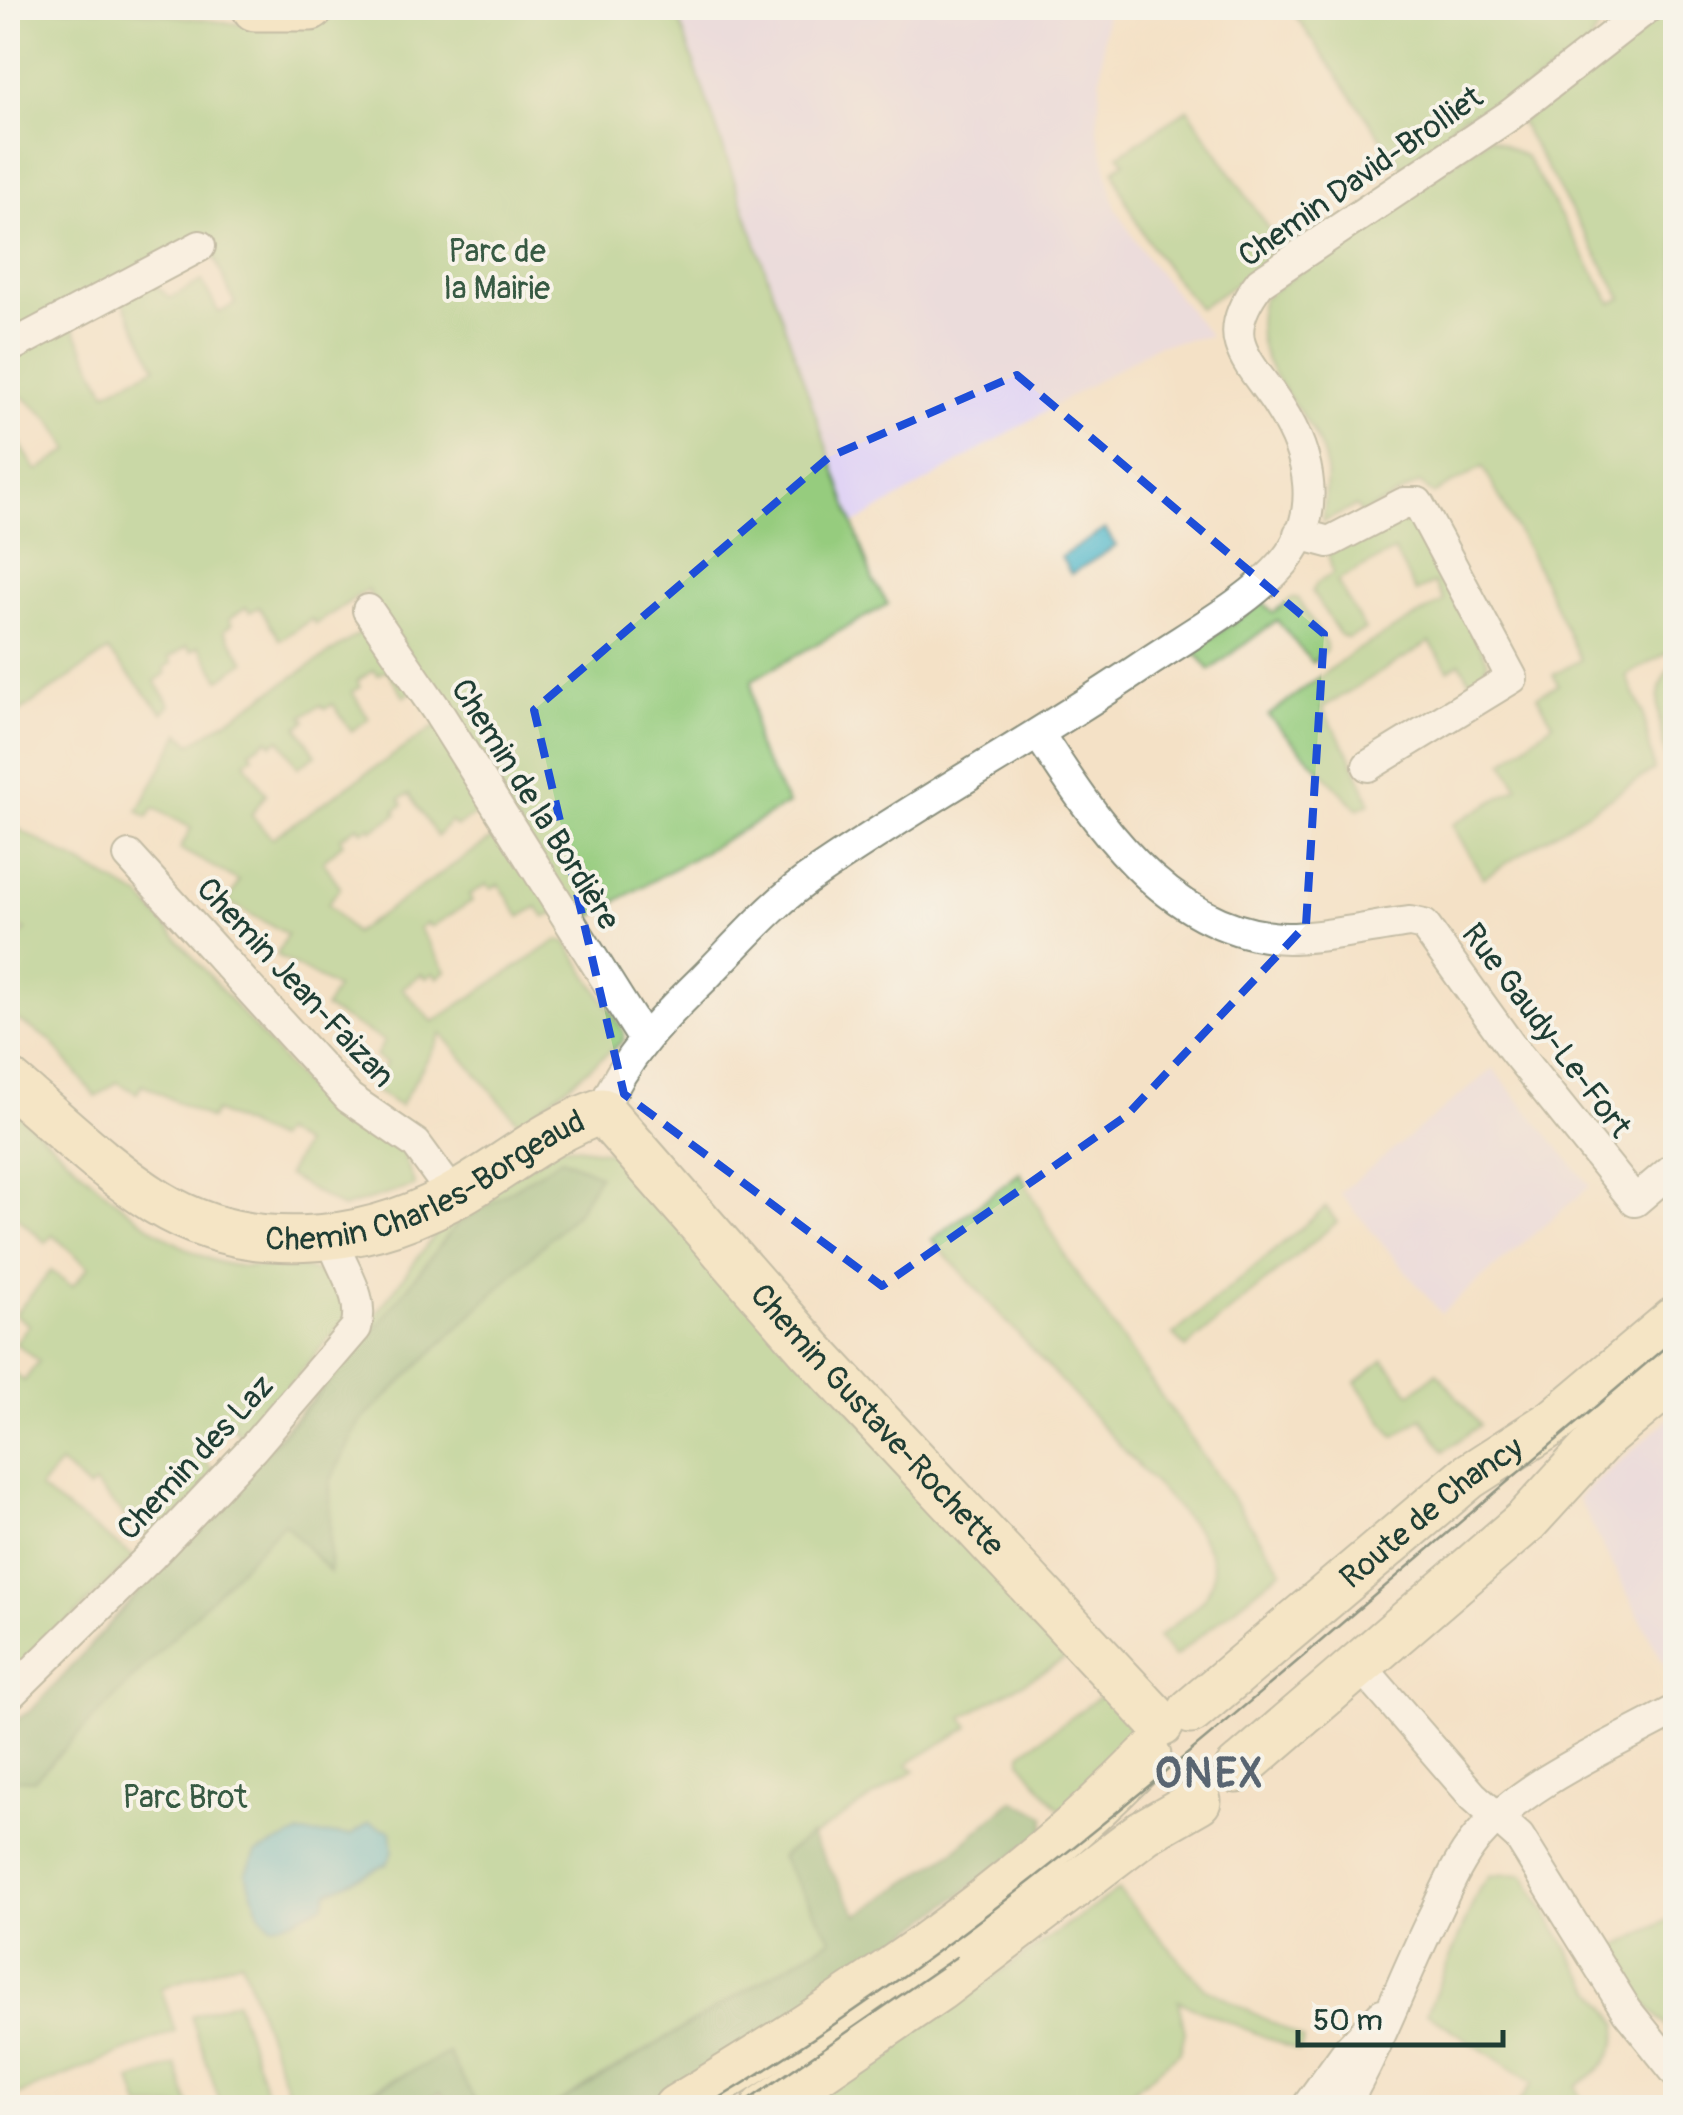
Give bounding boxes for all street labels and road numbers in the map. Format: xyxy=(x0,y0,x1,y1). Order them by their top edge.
street label: Chemin David-Brolliet xyxy=(1231,77,1491,276)
street label: Chemin de la Bordière xyxy=(442,672,629,938)
street label: Chemin Jean-Faizan xyxy=(188,869,403,1096)
street label: Rue Gaudy-Le-Fort xyxy=(1452,915,1640,1146)
street label: Chemin Charles-Borgeaud xyxy=(264,1101,591,1260)
street label: Chemin Gustave-Rochette xyxy=(741,1276,1013,1565)
street label: Chemin des Laz xyxy=(109,1367,283,1549)
street label: Route de Chancy xyxy=(1332,1428,1531,1598)

